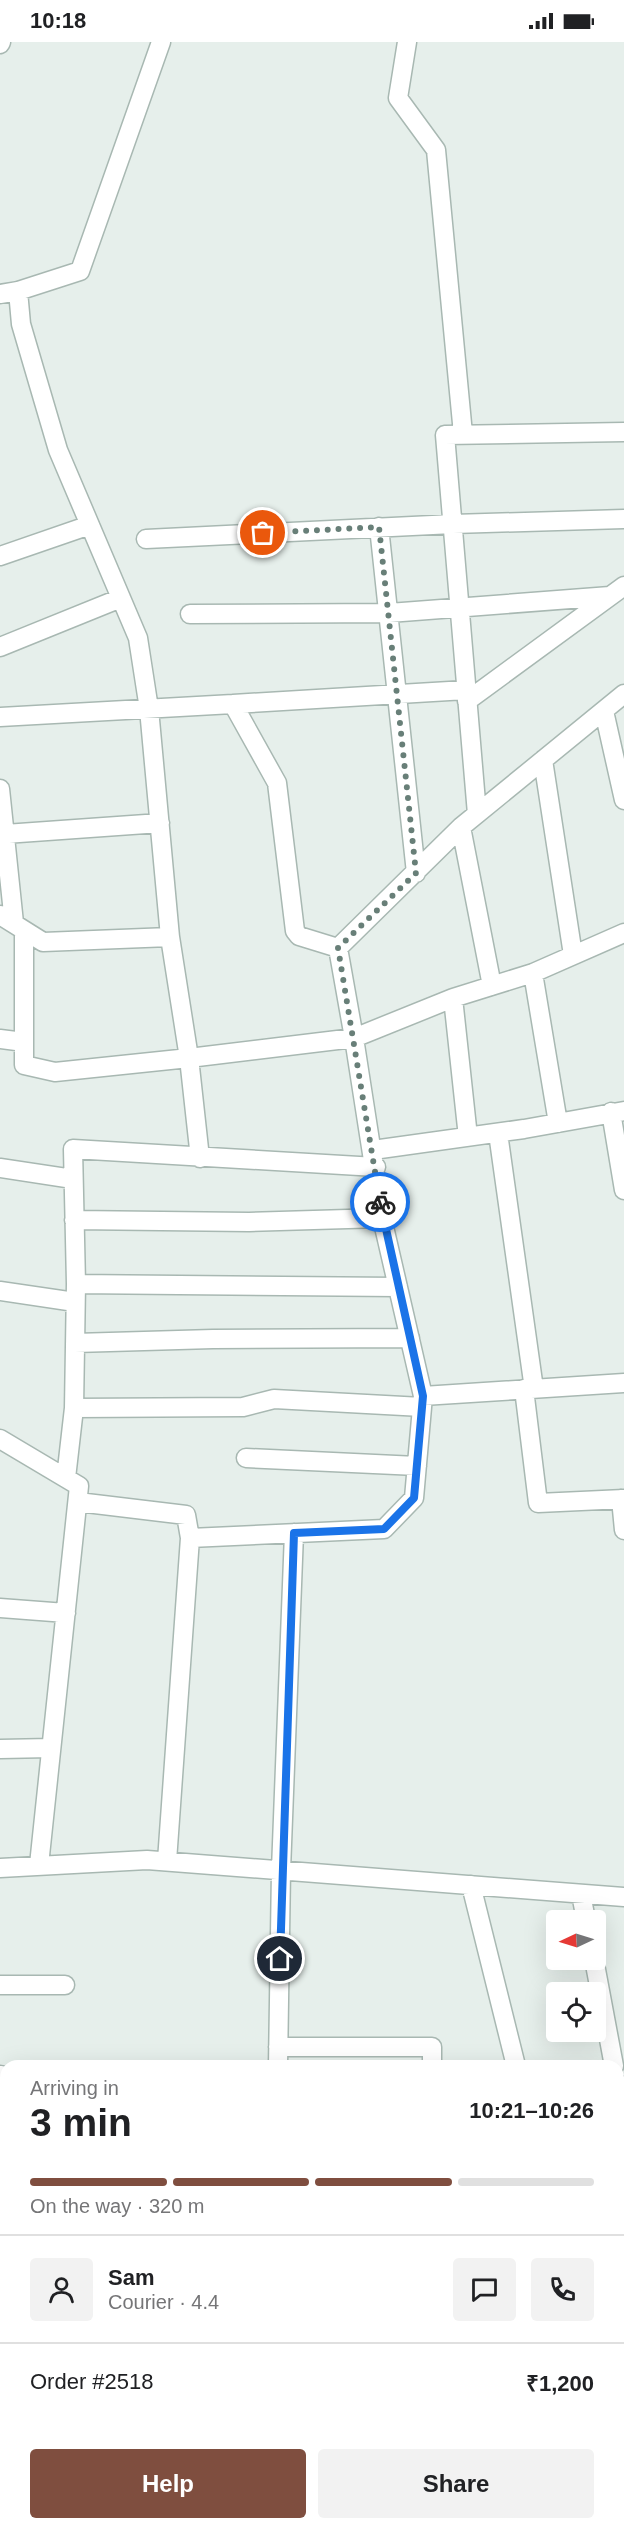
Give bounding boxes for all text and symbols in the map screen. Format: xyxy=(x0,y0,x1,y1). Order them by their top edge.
text: 10:18 xyxy=(30,8,86,33)
pin xyxy=(237,507,288,558)
icon: bag xyxy=(246,516,279,549)
courier xyxy=(350,1172,410,1232)
icon: bike xyxy=(364,1186,397,1219)
north arrow xyxy=(546,1910,606,1970)
map controls xyxy=(546,1910,606,2042)
pin xyxy=(254,1933,305,1984)
icon: home xyxy=(263,1942,296,1975)
button: locate xyxy=(546,1982,606,2042)
text: Arriving in xyxy=(30,2077,119,2099)
text: 10:21–10:26 xyxy=(469,2098,594,2123)
text: 3 min xyxy=(30,2101,132,2144)
text: On the way · 320 m xyxy=(30,2195,205,2217)
button: person xyxy=(30,2258,93,2321)
button: chat xyxy=(453,2258,516,2321)
button: phone xyxy=(531,2258,594,2321)
text: Sam xyxy=(108,2265,154,2290)
text: Courier · 4.4 xyxy=(108,2291,219,2313)
text: Order #2518 xyxy=(30,2369,154,2394)
text: ₹1,200 xyxy=(526,2371,594,2396)
button: Help xyxy=(30,2449,306,2518)
button: Share xyxy=(318,2449,594,2518)

